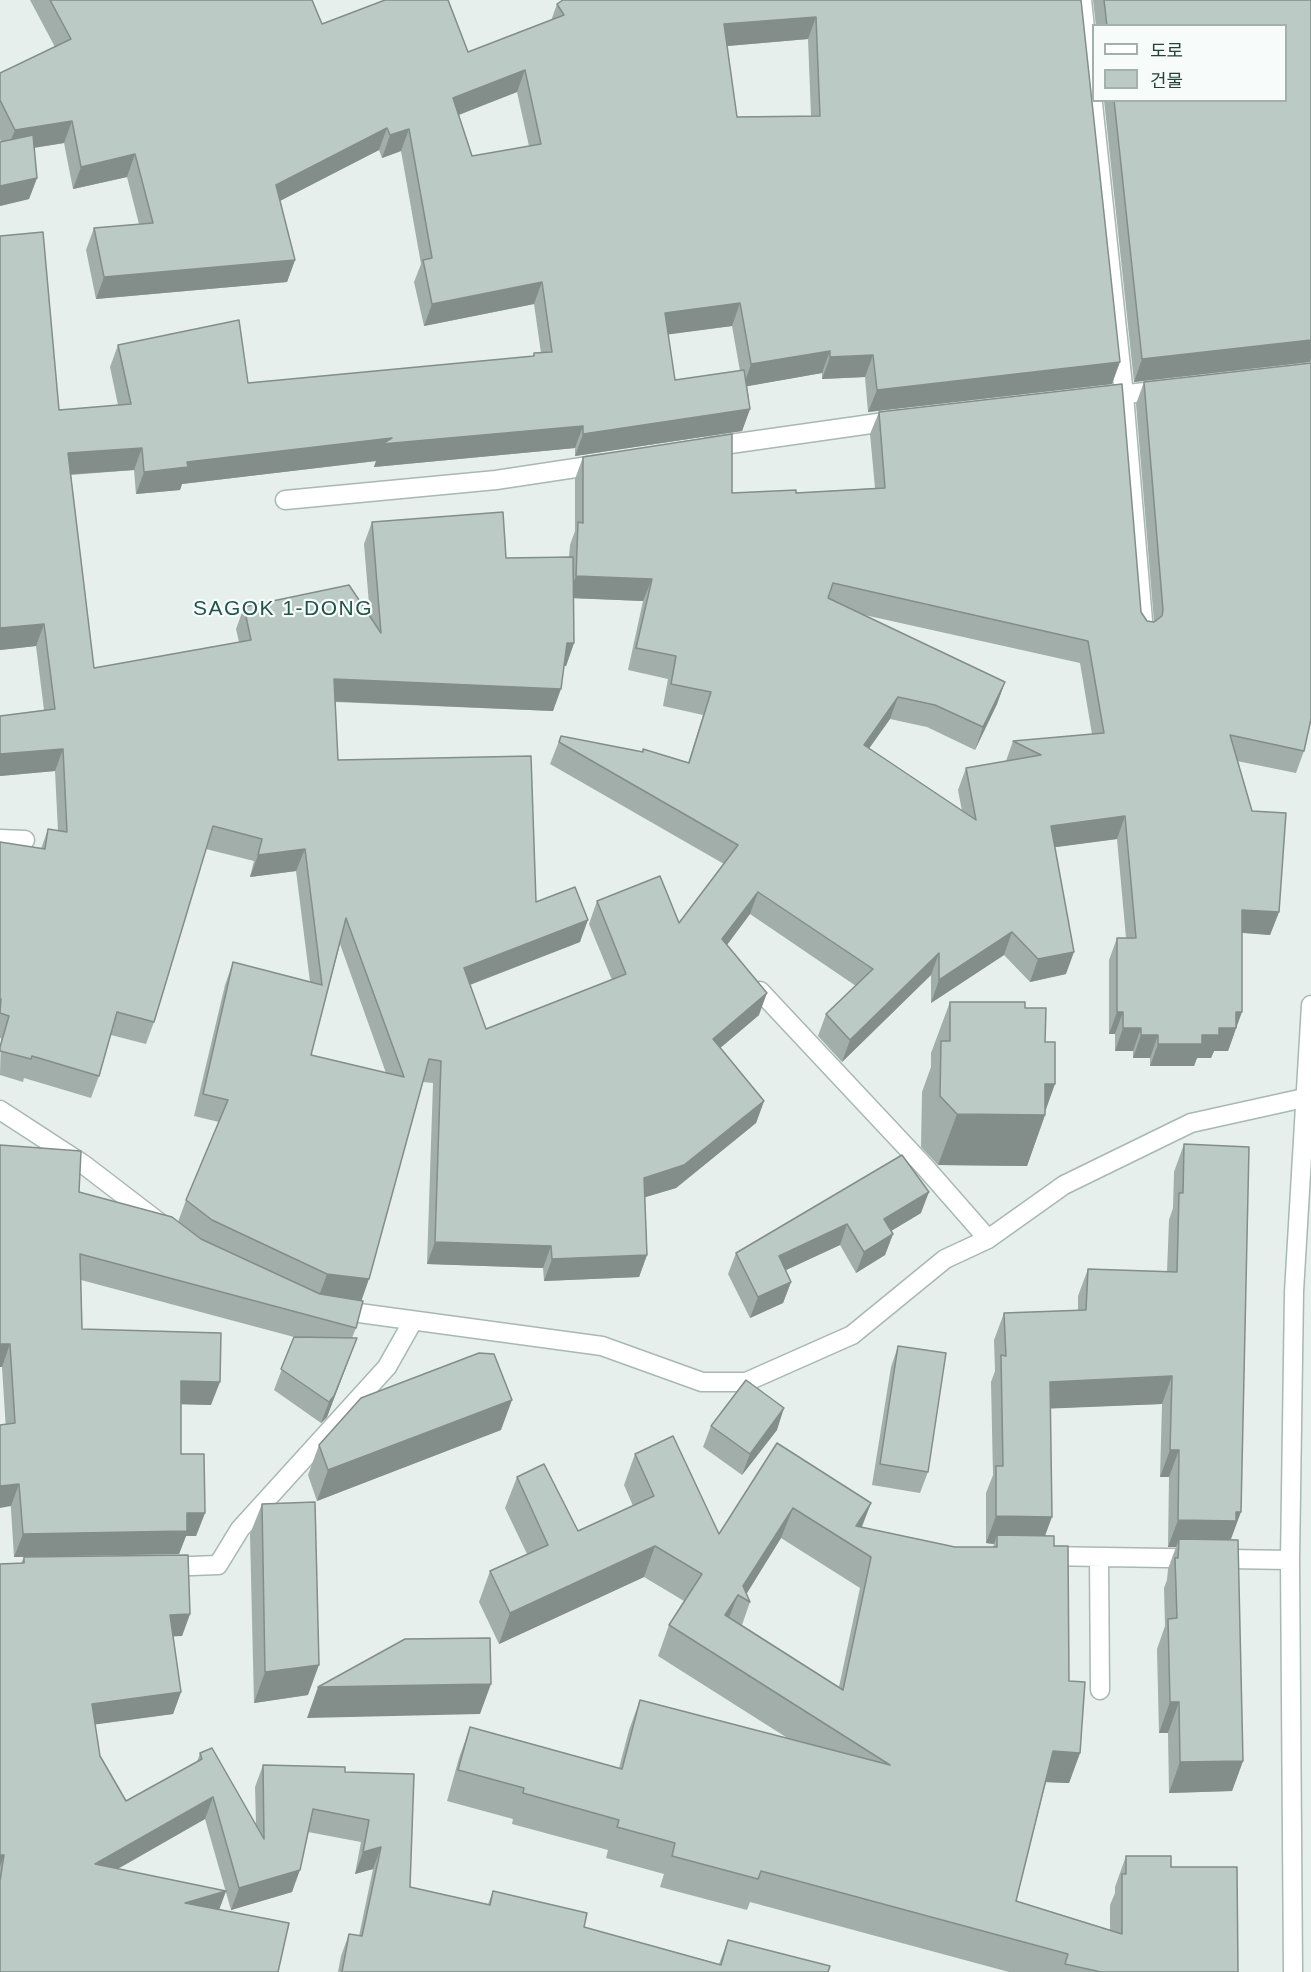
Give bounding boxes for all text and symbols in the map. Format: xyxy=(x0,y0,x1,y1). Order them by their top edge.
legend xyxy=(1092,24,1287,102)
text: 도로 xyxy=(1150,41,1183,61)
text: 건물 xyxy=(1150,71,1183,91)
district label: SAGOK 1-DONG xyxy=(193,596,373,622)

